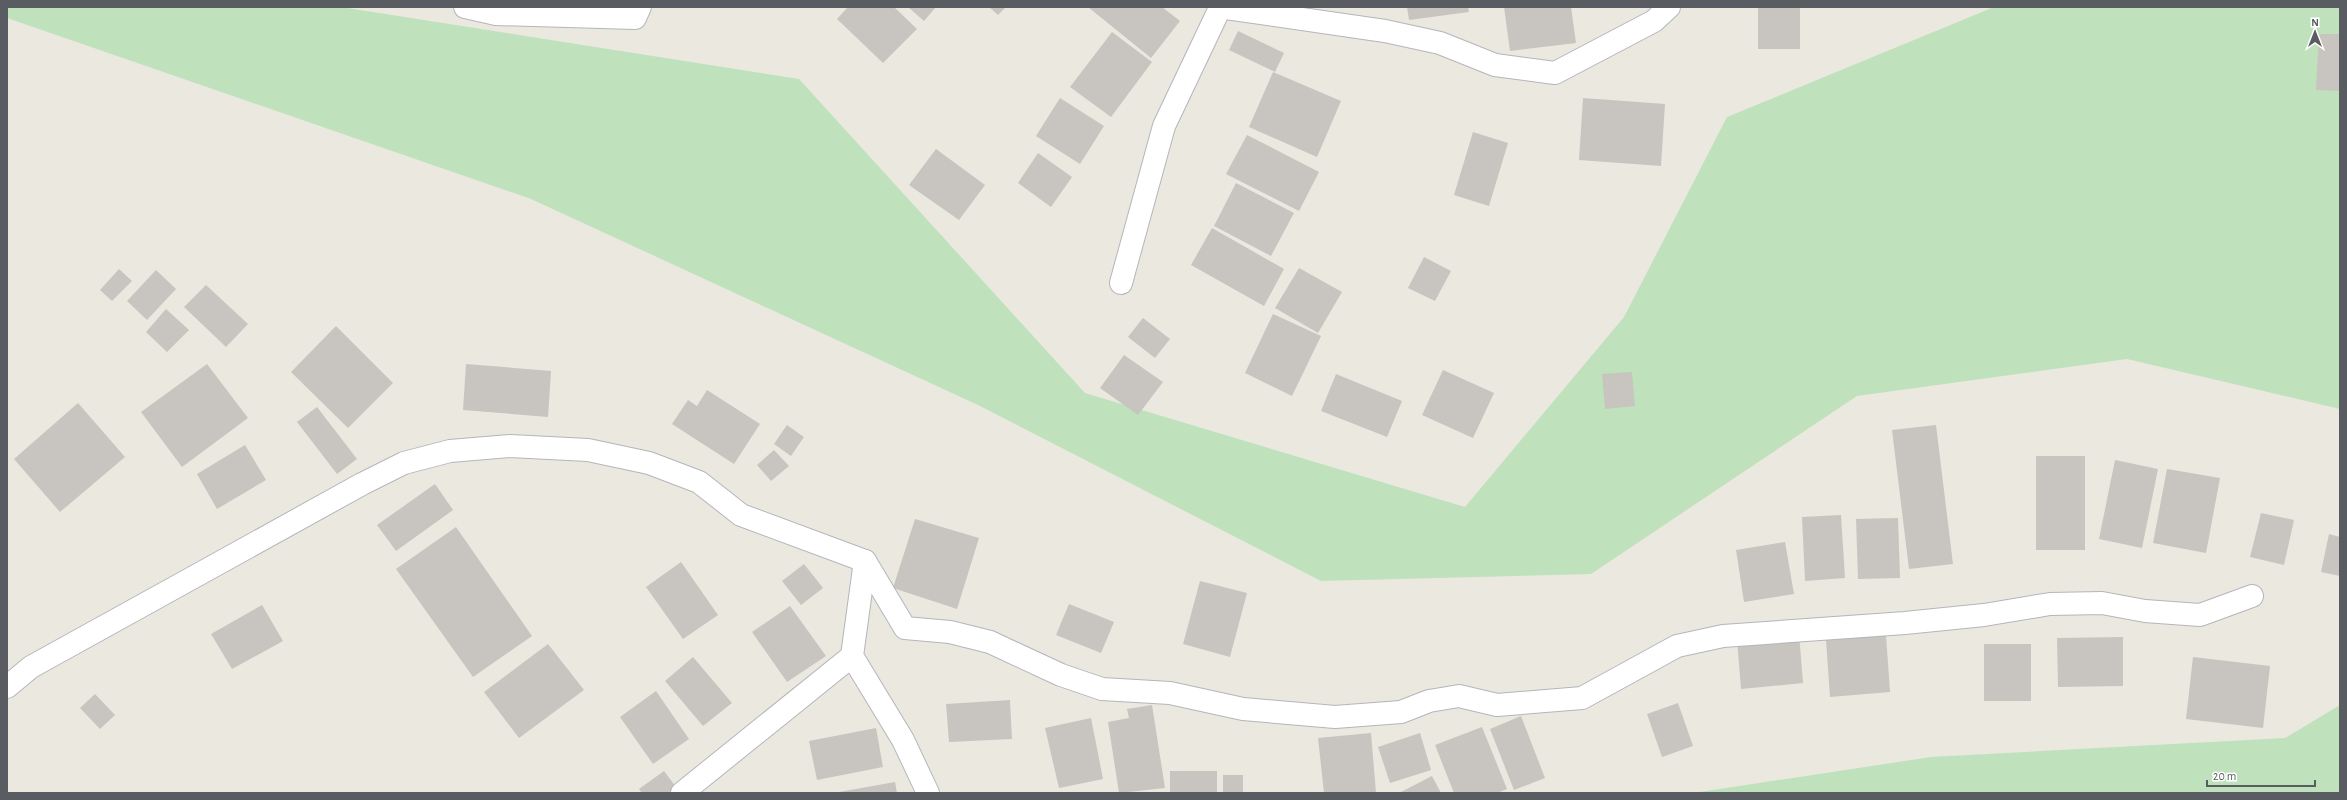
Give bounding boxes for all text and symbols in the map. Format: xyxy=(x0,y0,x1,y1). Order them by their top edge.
north arrow xyxy=(2295,12,2335,52)
text: N xyxy=(2311,17,2319,28)
scale bar xyxy=(2207,762,2315,788)
text: 20 m xyxy=(2213,770,2236,782)

